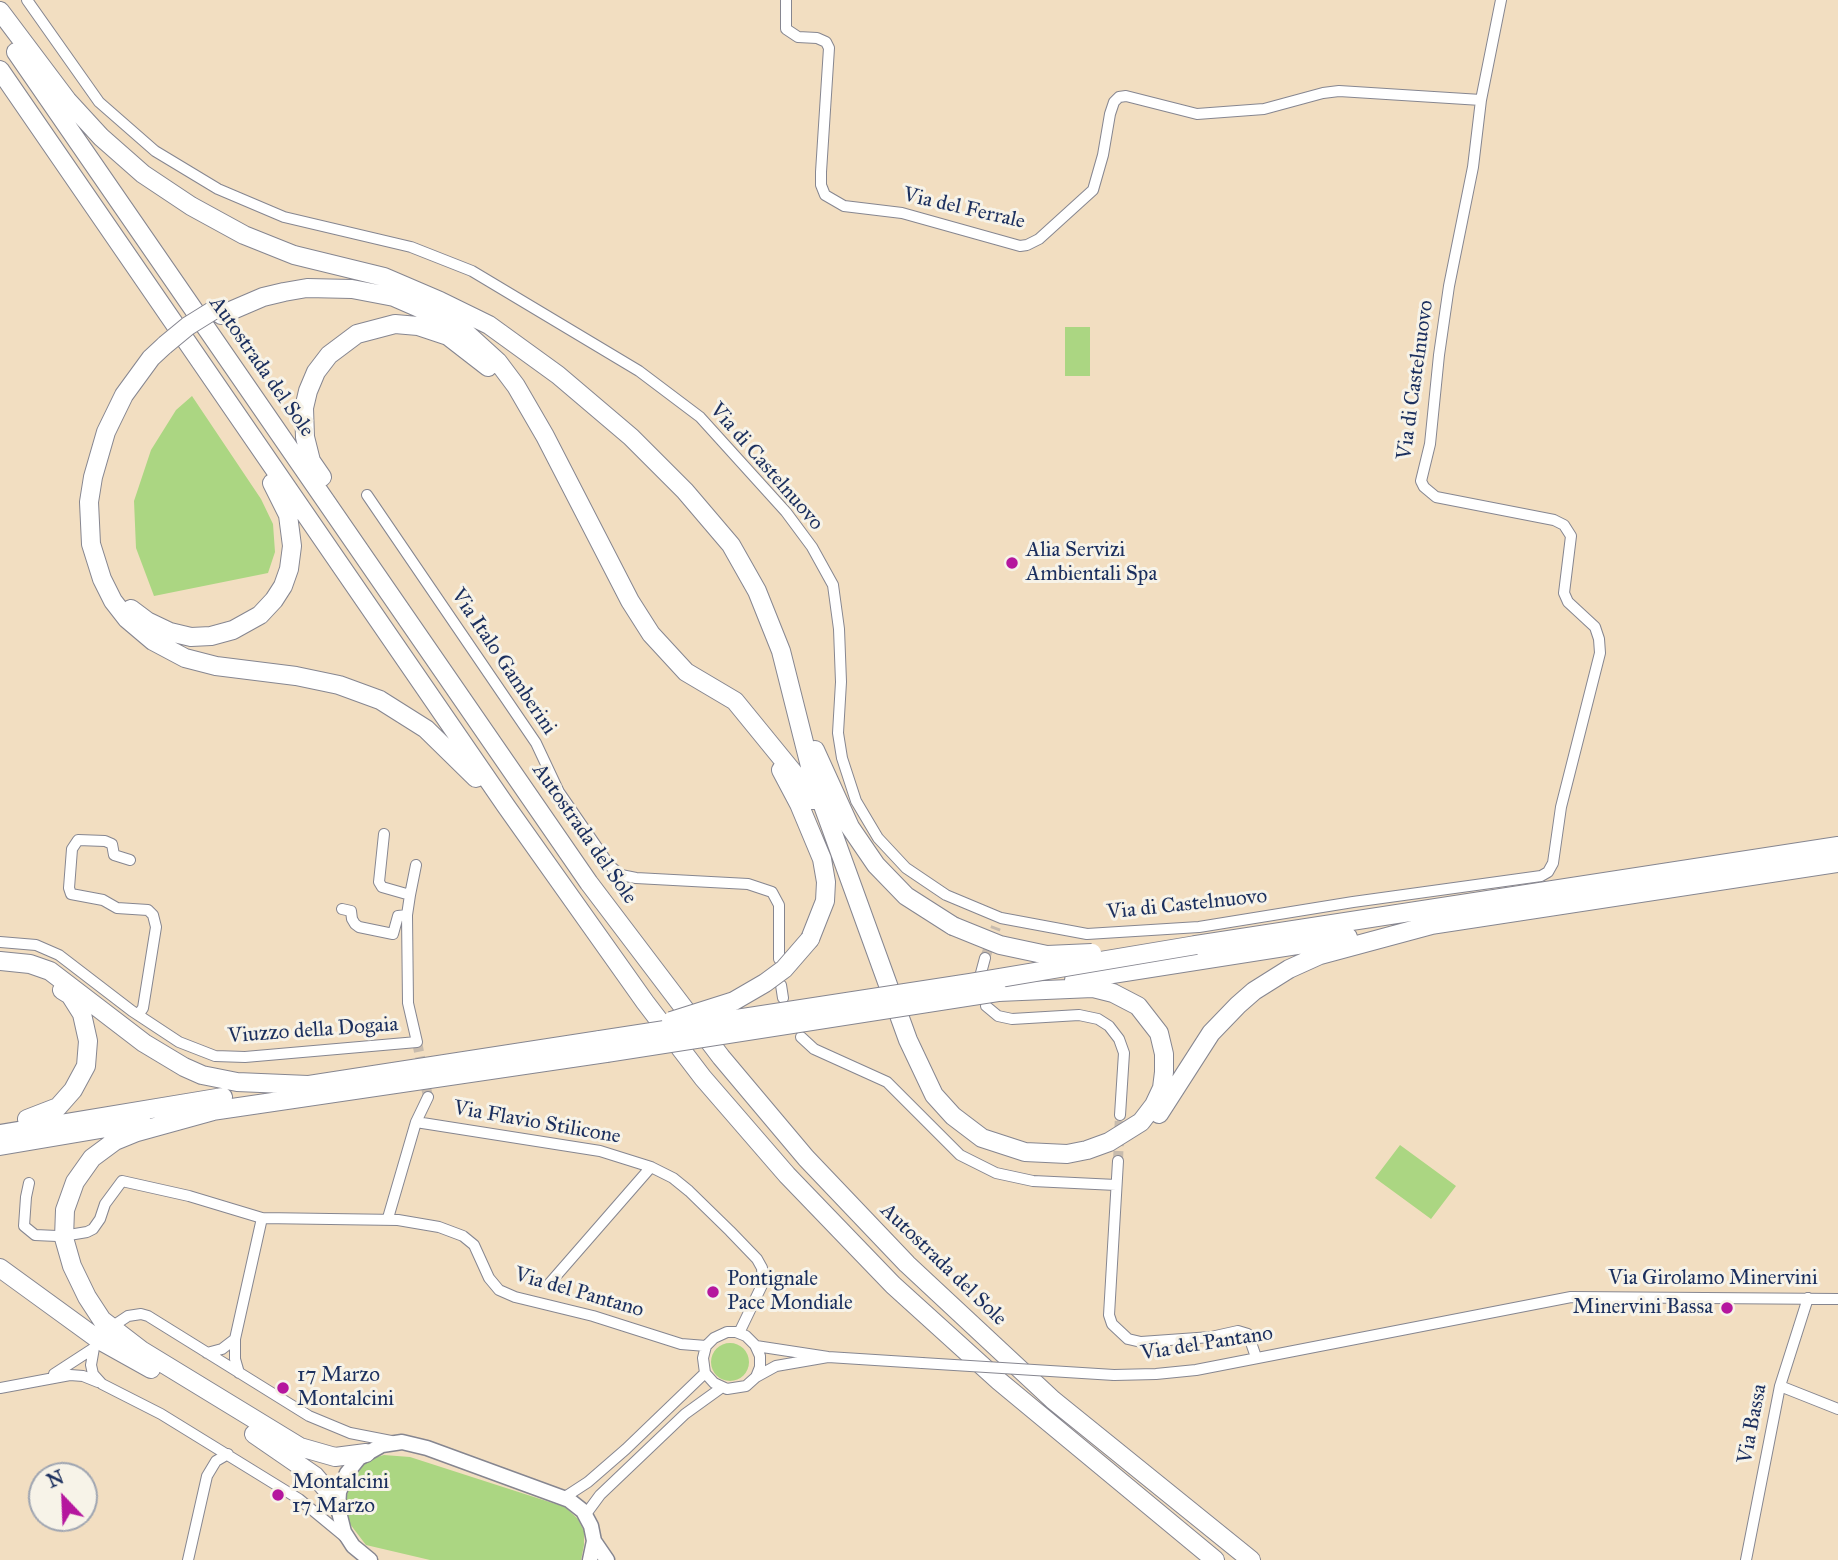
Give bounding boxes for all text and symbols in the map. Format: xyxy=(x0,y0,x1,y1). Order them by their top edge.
street label: Via del Ferrale xyxy=(901,183,1027,235)
street label: Autostrada del Sole xyxy=(203,292,319,442)
street label: Via di Castelnuovo xyxy=(1392,299,1440,461)
street label: Via di Castelnuovo xyxy=(704,398,828,536)
place label: Alia Servizi Ambientali Spa xyxy=(1026,538,1157,588)
marker: Alia Servizi Ambientali Spa xyxy=(1004,555,1020,571)
street label: Via Italo Gamberini xyxy=(445,584,561,740)
street label: Autostrada del Sole xyxy=(526,759,642,909)
street label: Via di Castelnuovo xyxy=(1106,884,1268,926)
street label: Viuzzo della Dogaia xyxy=(227,1012,399,1050)
street label: Via Flavio Stilicone xyxy=(451,1096,623,1150)
street label: Autostrada del Sole xyxy=(875,1198,1011,1332)
street label: Via del Pantano xyxy=(511,1262,647,1324)
street label: Via Girolamo Minervini xyxy=(1608,1266,1818,1292)
place label: Pontignale Pace Mondiale xyxy=(727,1267,853,1317)
marker: Pontignale Pace Mondiale xyxy=(705,1284,721,1300)
place label: Minervini Bassa xyxy=(1573,1295,1713,1321)
marker: Minervini Bassa xyxy=(1719,1300,1735,1316)
street label: Via del Pantano xyxy=(1139,1321,1275,1367)
place label: 17 Marzo Montalcini xyxy=(297,1363,394,1413)
marker: 17 Marzo Montalcini xyxy=(275,1380,291,1396)
street label: Via Bassa xyxy=(1733,1382,1773,1466)
north arrow xyxy=(28,1462,98,1532)
text: N xyxy=(43,1465,67,1493)
place label: Montalcini 17 Marzo xyxy=(292,1470,389,1520)
marker: Montalcini 17 Marzo xyxy=(270,1487,286,1503)

